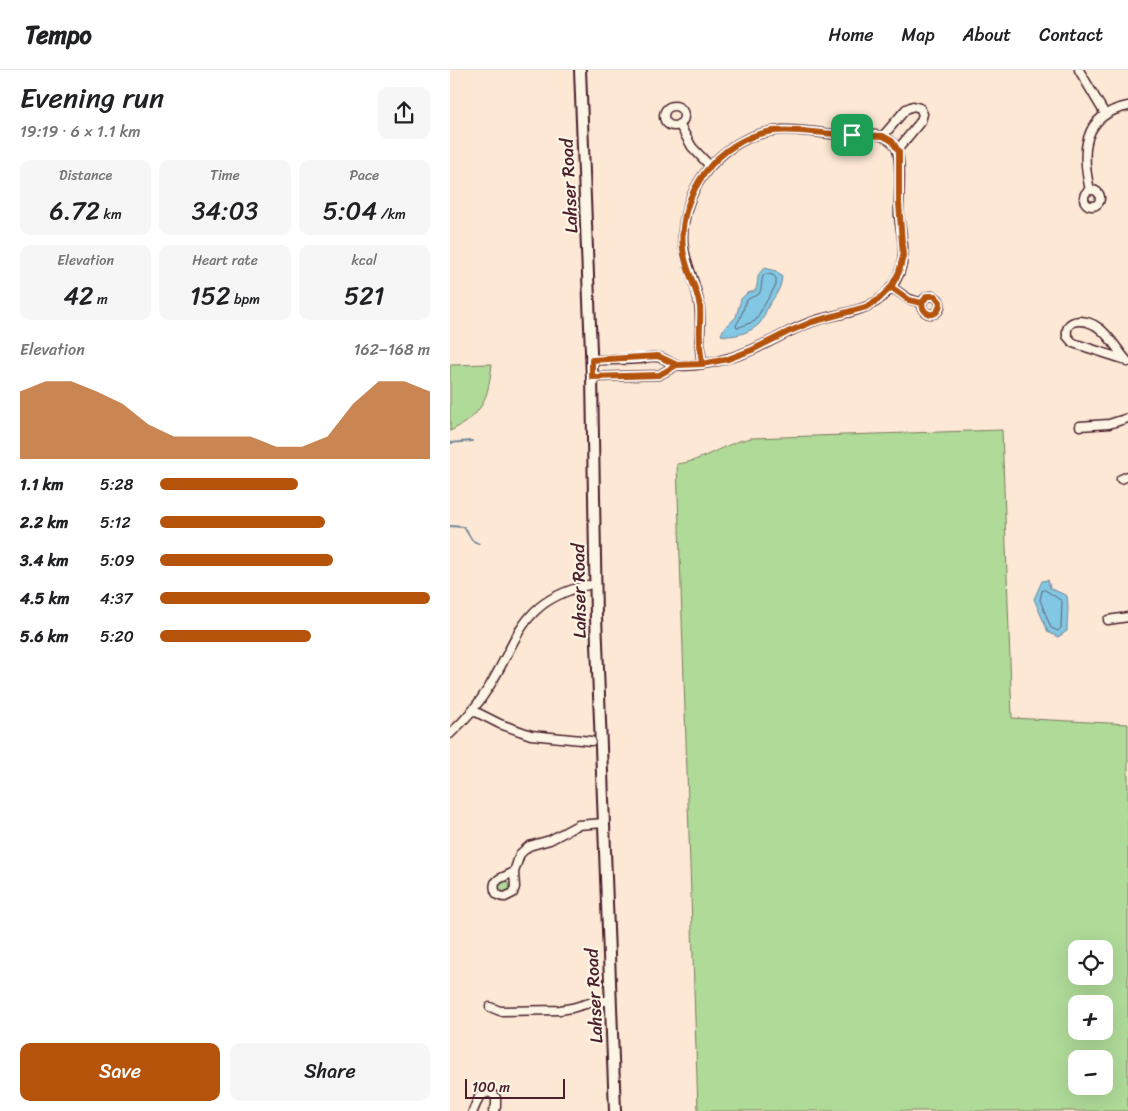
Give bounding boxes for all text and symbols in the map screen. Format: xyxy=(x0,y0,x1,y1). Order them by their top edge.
text: Tempo xyxy=(25,14,92,56)
text: Home xyxy=(829,19,874,51)
text: Map xyxy=(902,19,935,51)
text: About xyxy=(963,19,1011,51)
text: Contact xyxy=(1039,19,1103,51)
text: Evening run xyxy=(20,73,164,122)
button: share xyxy=(378,87,430,139)
pin xyxy=(831,114,873,156)
text: 19:19 · 6 × 1.1 km xyxy=(20,117,141,146)
icon: arrive xyxy=(838,121,866,149)
street label: Lahser Road xyxy=(550,136,587,234)
text: Distance xyxy=(59,163,112,188)
text: Time xyxy=(210,163,240,188)
text: Pace xyxy=(349,163,379,188)
text: 6.72 xyxy=(50,188,100,233)
text: 34:03 xyxy=(192,188,258,233)
text: 5:04 xyxy=(323,188,377,233)
text: km xyxy=(100,202,122,227)
text: /km xyxy=(377,202,406,227)
text: Elevation xyxy=(57,248,114,273)
text: Heart rate xyxy=(192,248,258,273)
text: kcal xyxy=(352,248,377,273)
text: 42 xyxy=(63,273,93,318)
text: 152 xyxy=(190,273,230,318)
text: 521 xyxy=(344,273,385,318)
text: m xyxy=(93,287,108,312)
text: bpm xyxy=(230,287,260,312)
text: Elevation xyxy=(20,335,85,364)
text: 162–168 m xyxy=(354,335,430,364)
text: 1.1 km xyxy=(20,470,64,499)
text: 5:28 xyxy=(100,470,134,499)
text: 2.2 km xyxy=(20,508,68,537)
text: 5:12 xyxy=(100,508,131,537)
street label: Lahser Road xyxy=(562,542,596,639)
text: 3.4 km xyxy=(20,546,69,575)
text: 5:09 xyxy=(100,546,135,575)
text: 4.5 km xyxy=(20,584,70,613)
text: 4:37 xyxy=(100,584,133,613)
text: 5.6 km xyxy=(20,622,69,651)
text: 5:20 xyxy=(100,622,134,651)
map controls xyxy=(1068,940,1113,1095)
button: locate xyxy=(1068,940,1113,985)
street label: Lahser Road xyxy=(575,946,612,1044)
button: + xyxy=(1068,995,1113,1040)
button: Save xyxy=(20,1043,220,1101)
button: Share xyxy=(230,1043,430,1101)
button: − xyxy=(1068,1050,1113,1095)
text: 100 m xyxy=(472,1075,510,1100)
scale bar xyxy=(465,1076,565,1099)

